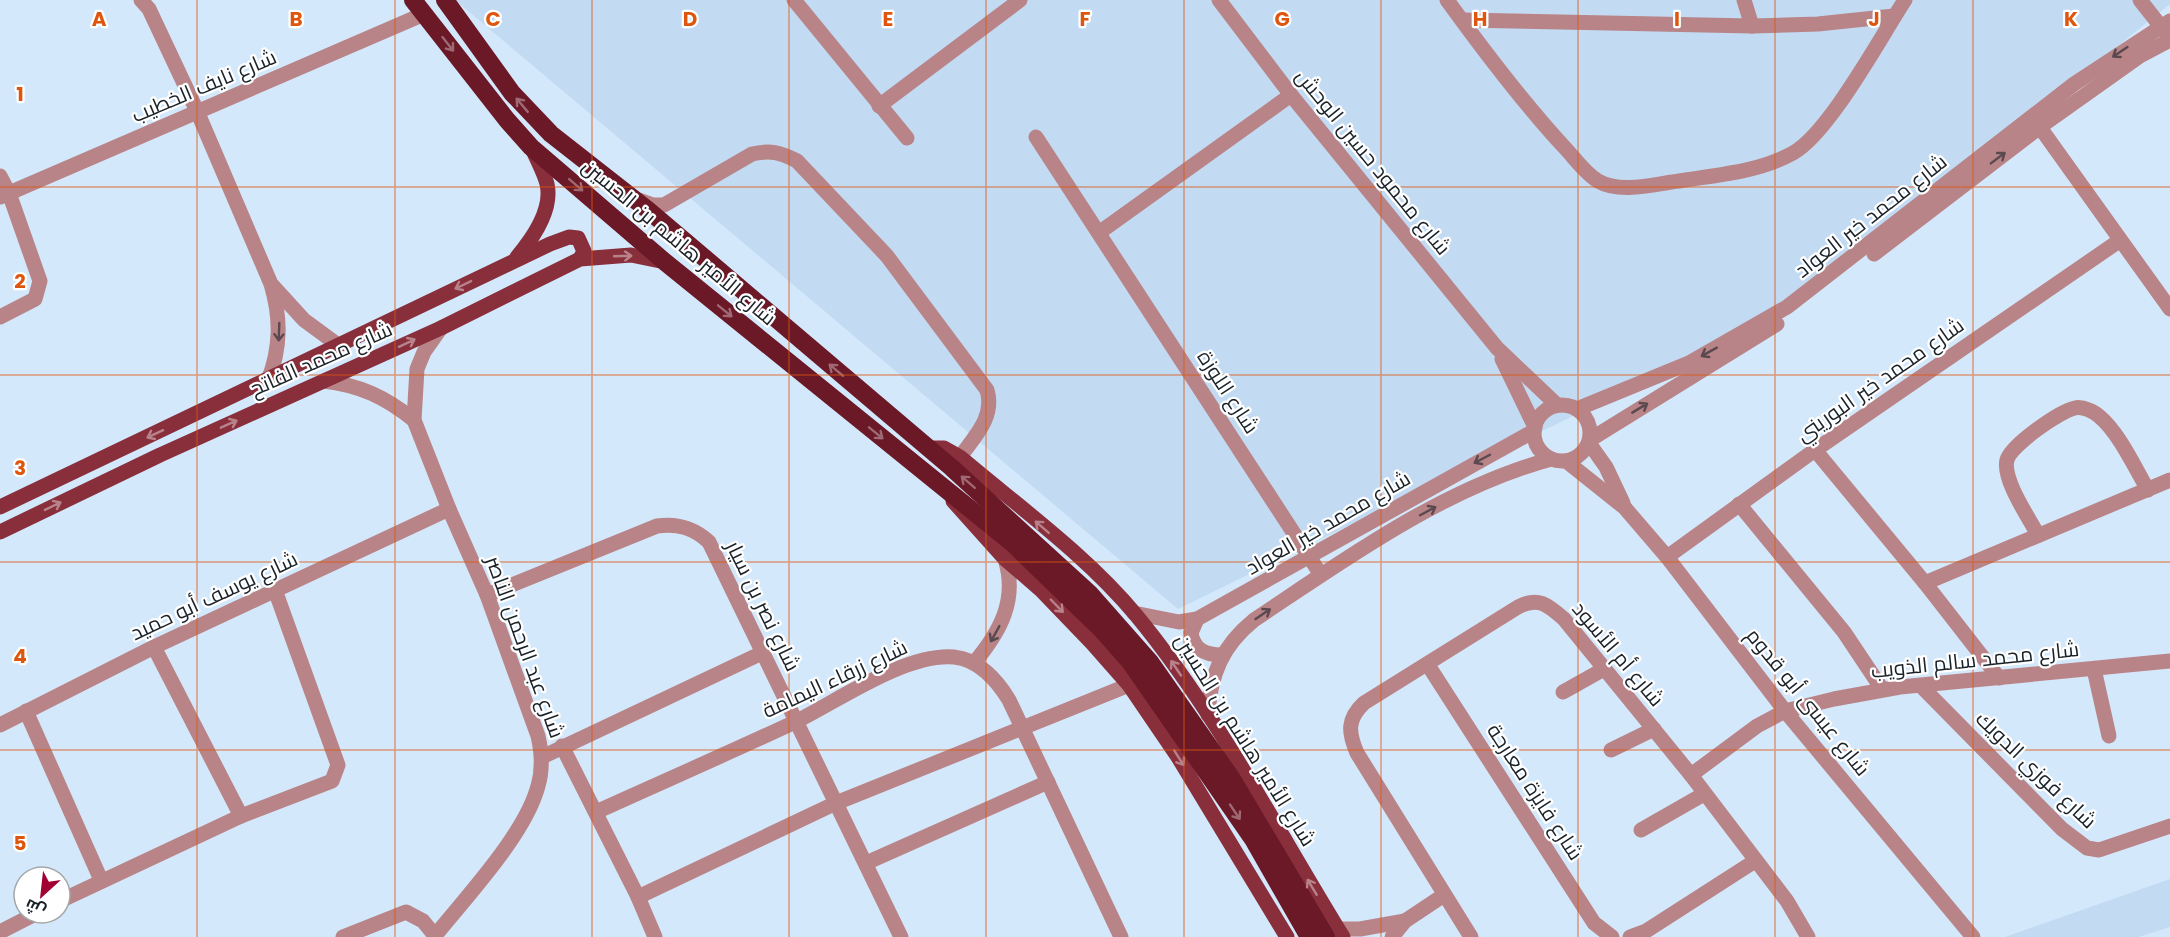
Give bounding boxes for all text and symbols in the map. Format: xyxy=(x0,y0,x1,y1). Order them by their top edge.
text: A xyxy=(92,5,107,33)
text: B xyxy=(289,5,303,33)
text: C xyxy=(485,5,501,33)
text: D xyxy=(683,5,697,33)
text: E xyxy=(883,5,893,33)
text: F xyxy=(1080,5,1091,33)
text: G xyxy=(1274,5,1290,33)
text: H xyxy=(1473,5,1487,33)
text: I xyxy=(1674,5,1680,33)
text: J xyxy=(1868,5,1880,33)
text: K xyxy=(2064,5,2078,33)
one-way arrow xyxy=(441,36,454,52)
street label: شارع نايف الخطيب xyxy=(127,42,281,129)
one-way arrow xyxy=(2113,46,2129,58)
street label: شارع محمود حسين الوحش xyxy=(1289,62,1458,261)
text: 1 xyxy=(16,80,24,108)
one-way arrow xyxy=(515,98,529,113)
street label: شارع محمد خير العواد xyxy=(1789,147,1953,284)
street label: شارع الأمير هاشم بن الحسين xyxy=(576,152,783,332)
one-way arrow xyxy=(1990,152,2006,165)
one-way arrow xyxy=(568,178,583,192)
one-way arrow xyxy=(612,250,632,261)
text: 2 xyxy=(14,267,26,295)
one-way arrow xyxy=(454,279,472,291)
one-way arrow xyxy=(717,304,733,317)
street label: شارع محمد خير البوريني xyxy=(1790,311,1971,450)
street label: شارع محمد الفاتح xyxy=(245,314,397,403)
one-way arrow xyxy=(273,322,285,342)
one-way arrow xyxy=(397,337,415,349)
street label: شارع اللوزة xyxy=(1191,344,1266,439)
one-way arrow xyxy=(1701,346,1718,358)
one-way arrow xyxy=(829,363,844,377)
one-way arrow xyxy=(1632,402,1649,415)
one-way arrow xyxy=(220,417,238,429)
one-way arrow xyxy=(868,427,884,440)
one-way arrow xyxy=(146,429,164,441)
text: 3 xyxy=(14,454,26,482)
one-way arrow xyxy=(1474,454,1492,465)
street label: شارع محمد خير العواد xyxy=(1240,464,1415,582)
one-way arrow xyxy=(961,475,976,489)
one-way arrow xyxy=(43,500,61,512)
one-way arrow xyxy=(1419,505,1436,517)
one-way arrow xyxy=(1035,520,1050,534)
street label: شارع نصر بن سيار xyxy=(719,535,808,676)
street label: شارع يوسف أبو حميد xyxy=(125,544,302,647)
street label: شارع عبد الرحمن الناصر xyxy=(479,551,572,742)
street label: شارع أم الأسود xyxy=(1566,595,1671,713)
one-way arrow xyxy=(1050,599,1064,614)
one-way arrow xyxy=(1254,608,1271,621)
street label: شارع عيسى أبو قدوم xyxy=(1740,622,1877,782)
one-way arrow xyxy=(989,624,1000,642)
street label: شارع الأمير هاشم بن الحسين xyxy=(1168,628,1323,852)
street label: شارع زرقاء اليمامة xyxy=(758,632,912,725)
street label: شارع محمد سالم الذويب xyxy=(1869,634,2080,685)
text: 4 xyxy=(13,642,27,670)
one-way arrow xyxy=(1170,659,1183,676)
street label: شارع فوزي الدويك xyxy=(1968,704,2103,836)
street label: شارع فايزة معارجة xyxy=(1480,718,1590,866)
one-way arrow xyxy=(1173,749,1185,766)
one-way arrow xyxy=(1229,803,1241,820)
text: 5 xyxy=(14,829,27,857)
north arrow xyxy=(12,865,72,925)
one-way arrow xyxy=(1305,879,1317,896)
text: ش xyxy=(21,893,50,923)

